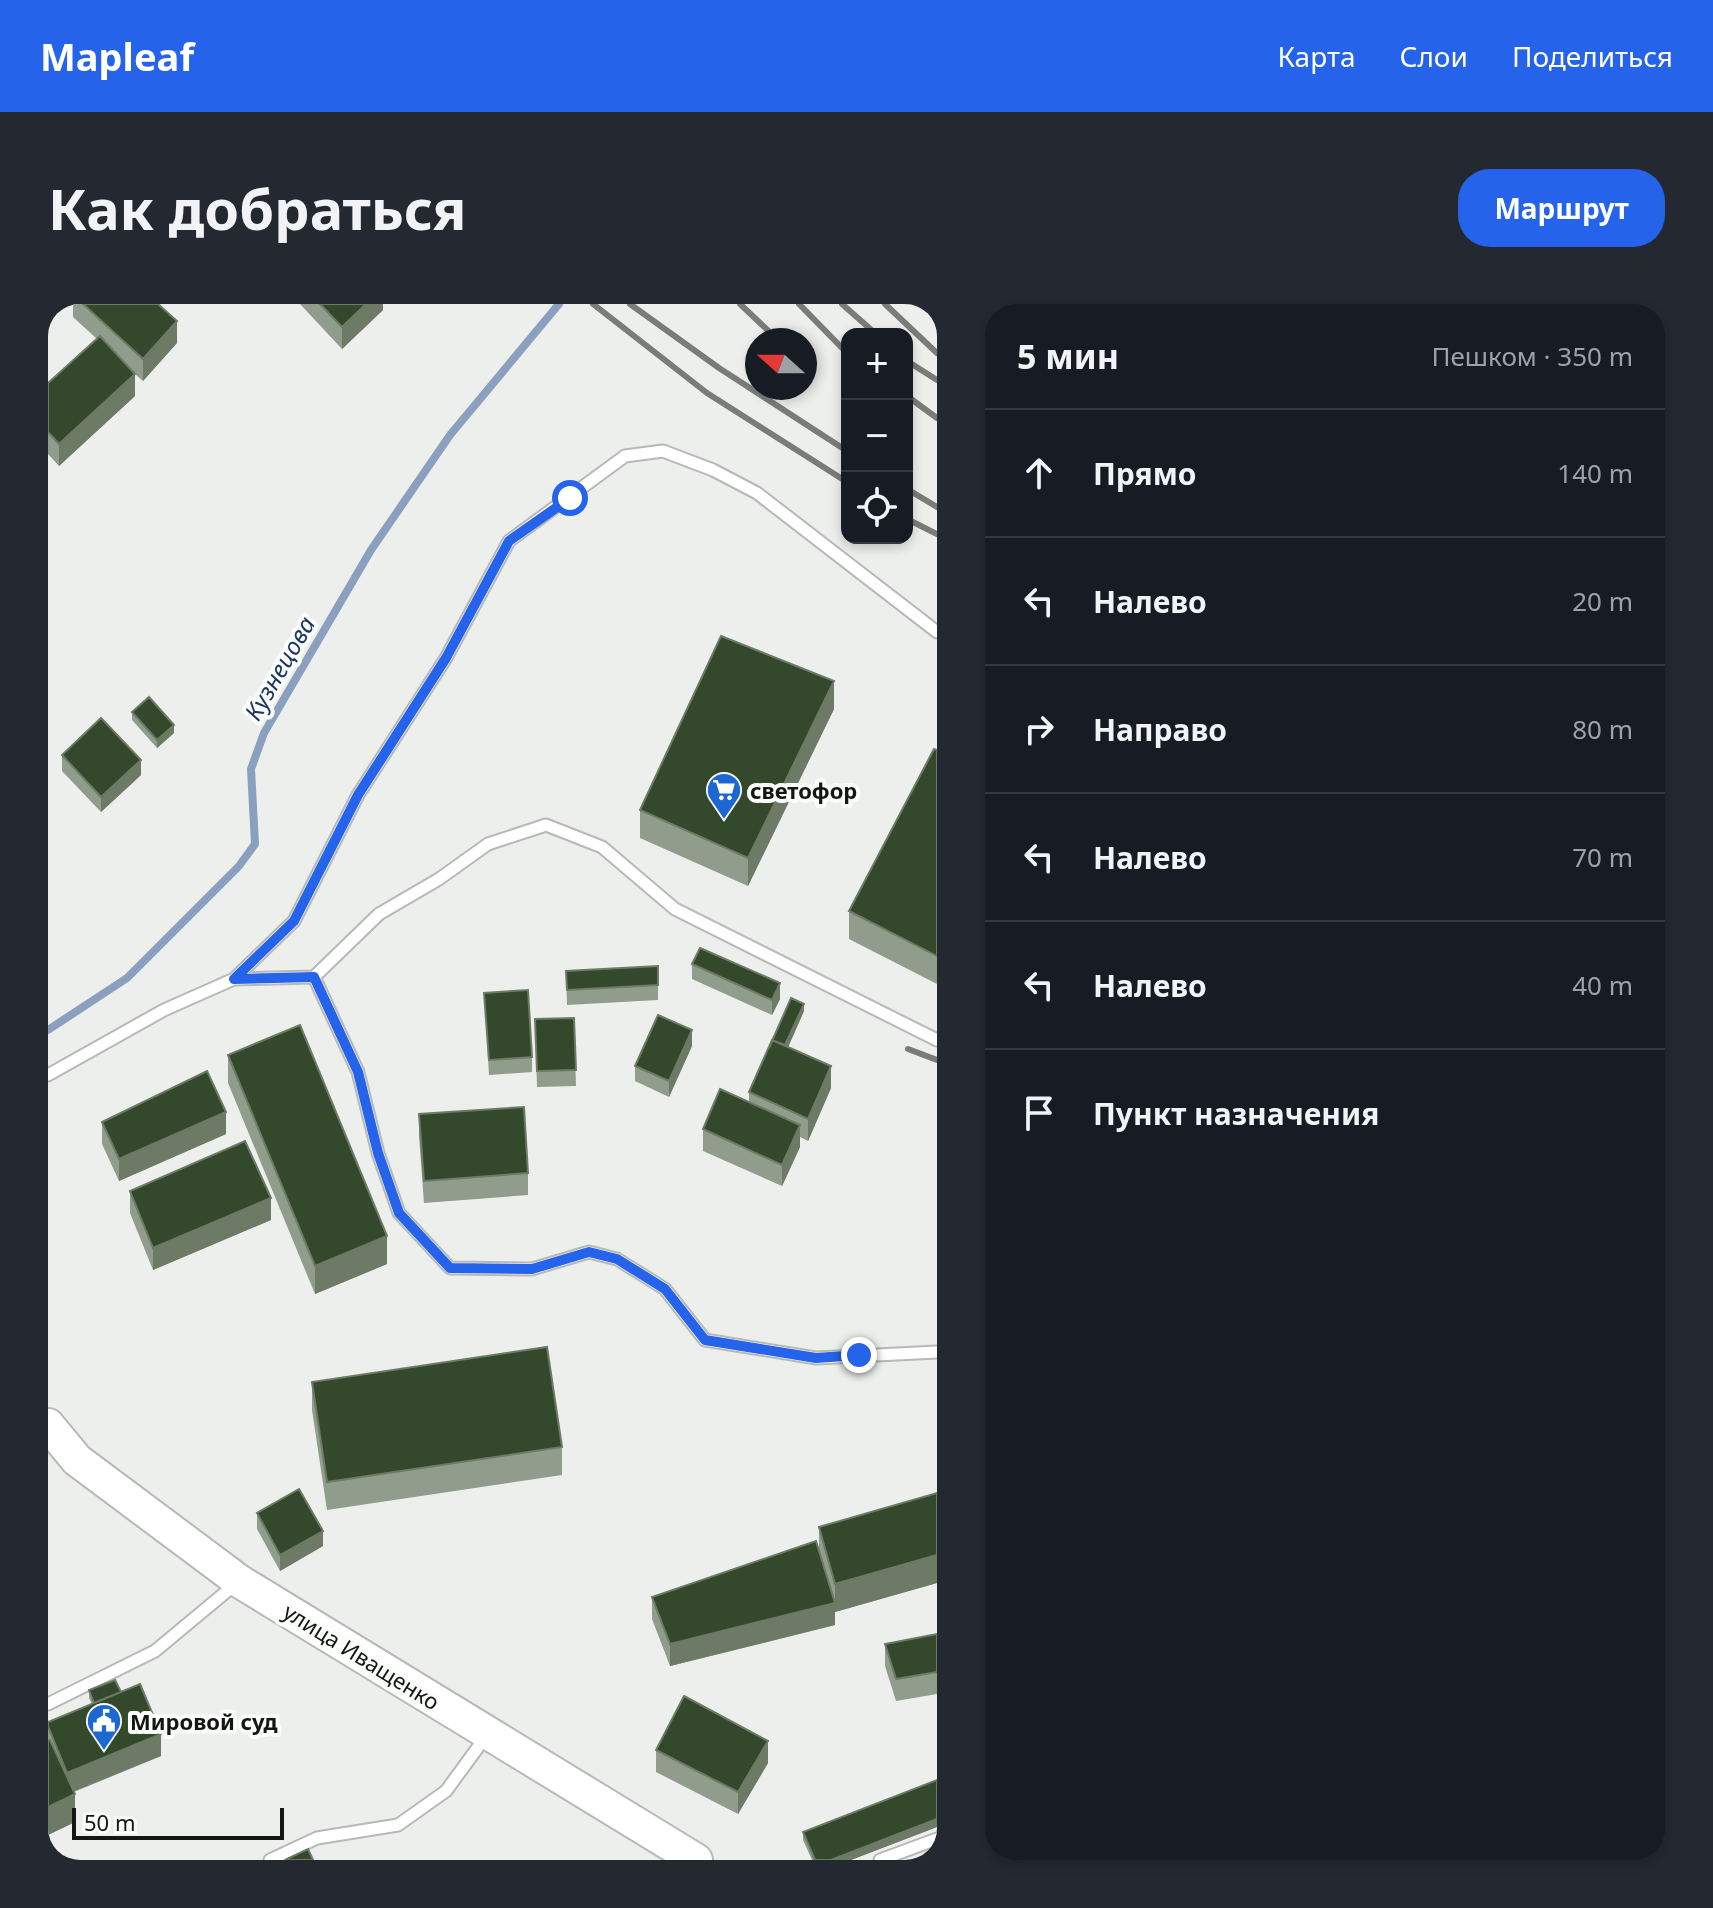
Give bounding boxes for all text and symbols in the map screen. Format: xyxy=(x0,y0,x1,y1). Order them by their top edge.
text: Mapleaf xyxy=(40,30,194,82)
text: Карта xyxy=(1277,37,1356,75)
text: Слои xyxy=(1400,37,1468,75)
text: Поделиться xyxy=(1512,37,1673,75)
button: Маршрут xyxy=(1458,169,1665,247)
text: Как добраться xyxy=(48,170,467,246)
north arrow xyxy=(745,328,817,400)
map controls xyxy=(841,328,913,544)
button: + xyxy=(841,328,913,400)
text: 5 мин xyxy=(1017,333,1119,379)
text: Пешком · 350 m xyxy=(1431,338,1633,374)
button: − xyxy=(841,400,913,472)
icon: ahead xyxy=(1017,451,1061,495)
text: Прямо xyxy=(1093,453,1197,494)
text: 140 m xyxy=(1557,455,1633,491)
button: locate xyxy=(841,472,913,544)
route start xyxy=(552,480,588,516)
icon: left xyxy=(1017,579,1061,623)
text: Налево xyxy=(1093,581,1207,622)
text: 20 m xyxy=(1572,583,1633,619)
water label: Кузнецова xyxy=(236,610,322,726)
icon: right xyxy=(1017,707,1061,751)
text: Направо xyxy=(1093,709,1227,750)
text: 80 m xyxy=(1572,711,1633,747)
supermarket icon: светофор xyxy=(705,771,743,821)
place label: светофор xyxy=(750,775,857,805)
icon: left xyxy=(1017,835,1061,879)
text: Налево xyxy=(1093,837,1207,878)
text: 70 m xyxy=(1572,839,1633,875)
icon: left xyxy=(1017,963,1061,1007)
text: Налево xyxy=(1093,965,1207,1006)
text: 40 m xyxy=(1572,967,1633,1003)
icon: arrive xyxy=(1017,1091,1061,1135)
text: Пункт назначения xyxy=(1093,1093,1379,1134)
route end xyxy=(841,1337,877,1373)
street label: улица Иващенко xyxy=(278,1596,446,1716)
public building icon: Мировой суд xyxy=(85,1702,123,1752)
place label: Мировой суд xyxy=(130,1706,278,1736)
scale bar xyxy=(72,1804,284,1840)
text: 50 m xyxy=(84,1807,135,1837)

